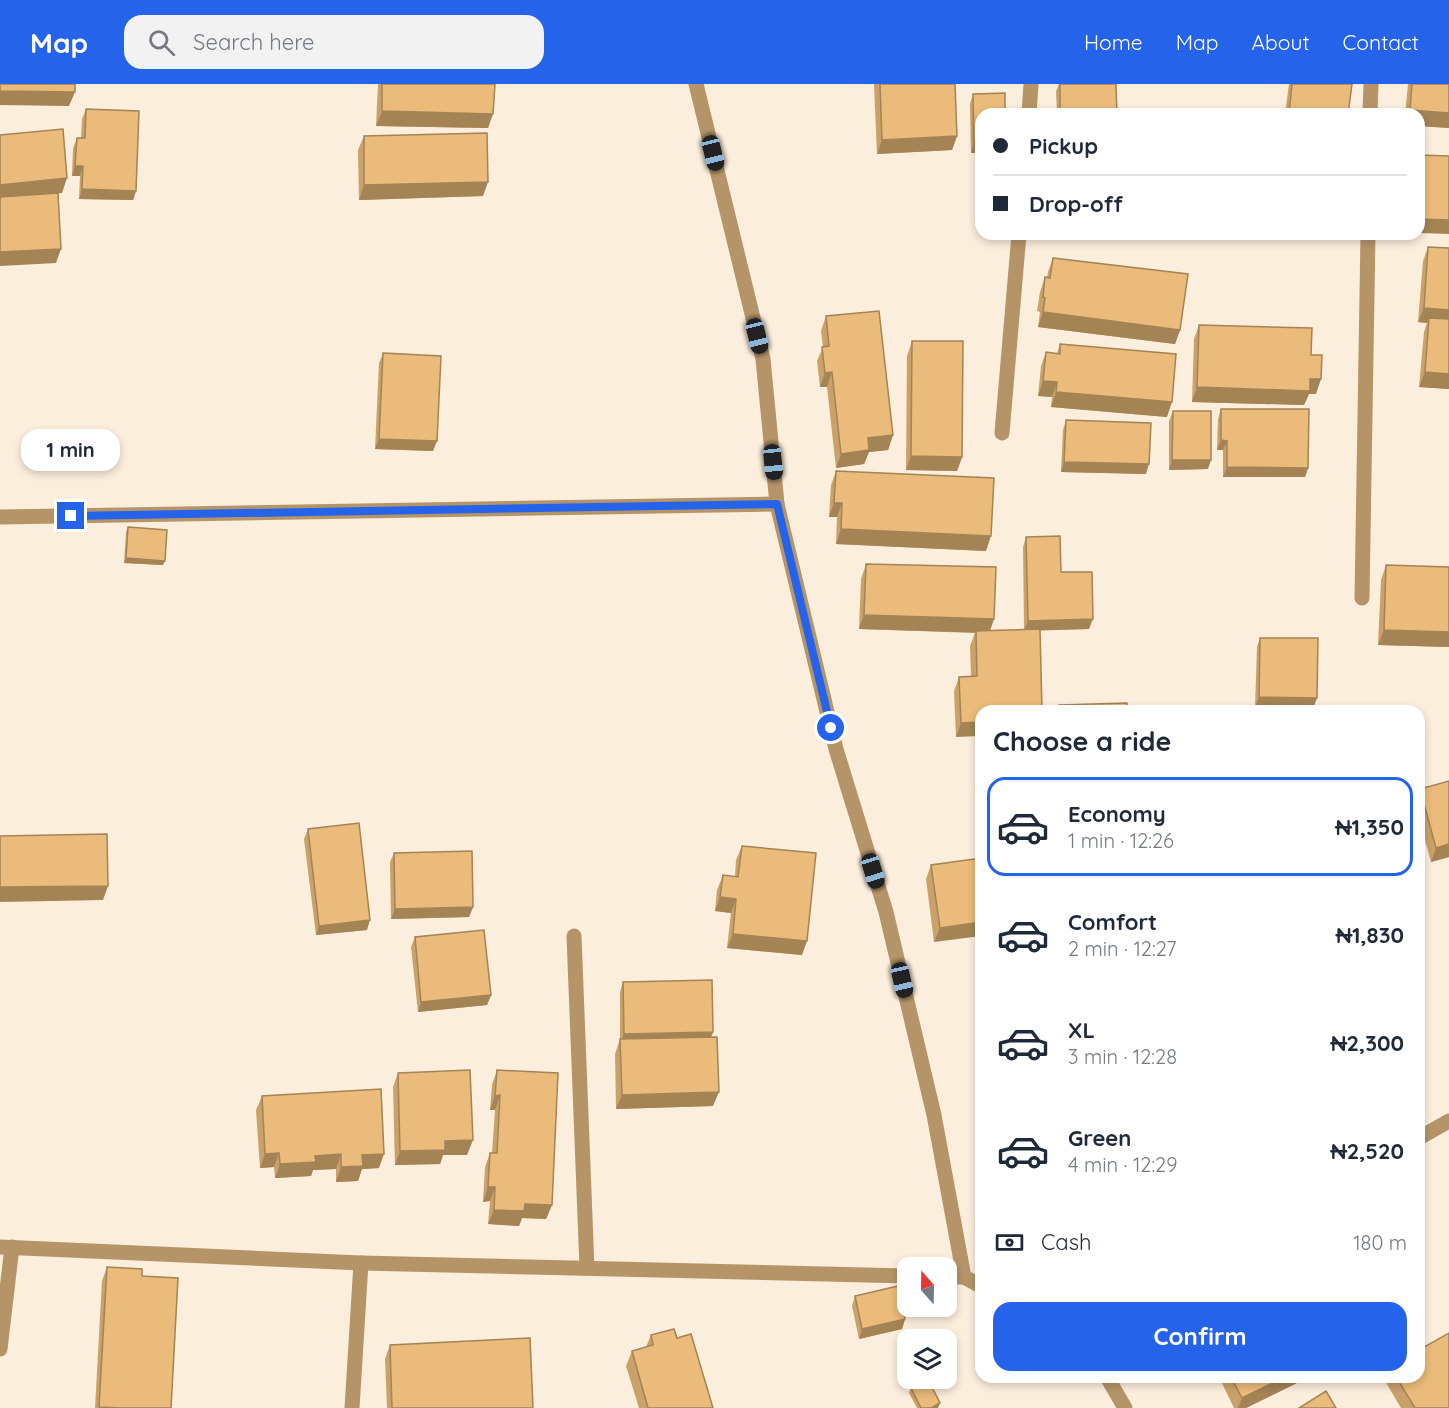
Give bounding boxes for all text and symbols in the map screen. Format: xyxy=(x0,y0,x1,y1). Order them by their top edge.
search box xyxy=(124,15,544,69)
text: Map xyxy=(30,25,88,60)
icon: search xyxy=(145,26,178,59)
text: Search here xyxy=(193,28,315,56)
text: Home xyxy=(1084,29,1143,55)
text: Map xyxy=(1176,29,1219,55)
text: About xyxy=(1252,29,1310,55)
text: Contact xyxy=(1343,29,1419,55)
text: Pickup xyxy=(1029,132,1098,160)
car xyxy=(700,133,726,173)
text: Drop-off xyxy=(1029,190,1123,218)
car xyxy=(744,316,770,356)
callout: 1 min xyxy=(22,429,121,471)
text: 1 min xyxy=(46,437,95,462)
car xyxy=(762,443,784,481)
route end xyxy=(57,502,84,529)
route start xyxy=(817,714,844,741)
text: Choose a ride xyxy=(993,724,1171,758)
icon: car xyxy=(996,800,1050,854)
text: Economy xyxy=(1068,800,1166,828)
text: ₦1,350 xyxy=(1335,813,1404,841)
text: 1 min · 12:26 xyxy=(1068,828,1174,853)
car xyxy=(859,851,887,891)
icon: car xyxy=(996,908,1050,962)
text: Comfort xyxy=(1068,908,1157,936)
text: ₦1,830 xyxy=(1336,921,1404,949)
text: 2 min · 12:27 xyxy=(1068,936,1177,961)
car xyxy=(889,960,915,1000)
icon: car xyxy=(996,1016,1050,1070)
text: XL xyxy=(1068,1016,1095,1044)
text: ₦2,300 xyxy=(1330,1029,1404,1057)
text: 3 min · 12:28 xyxy=(1068,1044,1177,1069)
icon: car xyxy=(996,1124,1050,1178)
text: Green xyxy=(1068,1124,1131,1152)
text: ₦2,520 xyxy=(1331,1137,1404,1165)
text: 4 min · 12:29 xyxy=(1068,1152,1177,1177)
icon: cash xyxy=(993,1226,1026,1259)
text: Cash xyxy=(1041,1228,1092,1256)
text: 180 m xyxy=(1353,1230,1407,1255)
north arrow xyxy=(897,1257,957,1317)
map controls xyxy=(897,1257,957,1389)
button: Confirm xyxy=(993,1302,1407,1371)
button: layers xyxy=(897,1329,957,1389)

